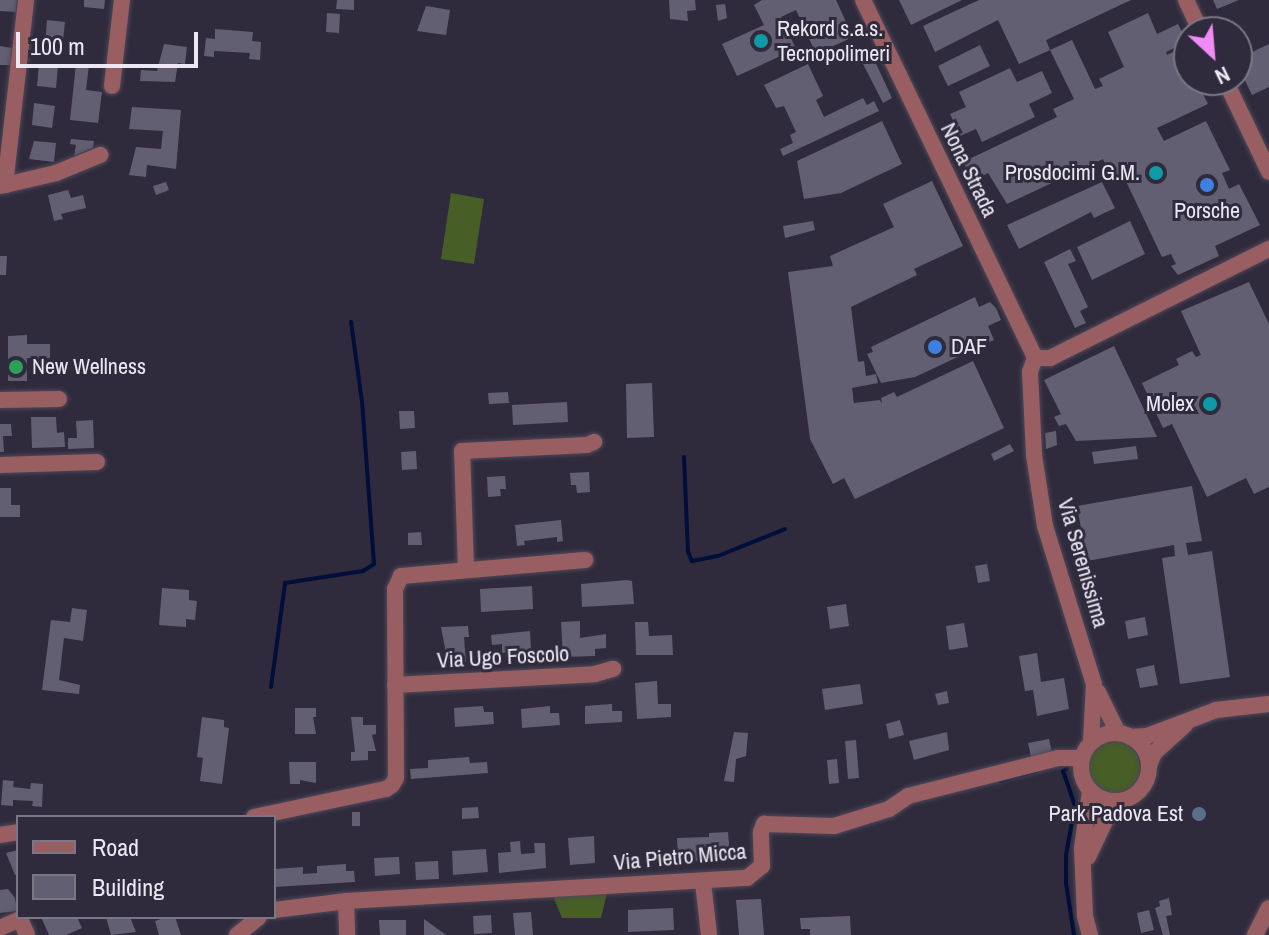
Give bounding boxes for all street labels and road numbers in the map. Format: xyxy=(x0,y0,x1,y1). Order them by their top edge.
street label: Nona Strada xyxy=(935,119,1003,221)
street label: Via Serenissima xyxy=(1052,495,1114,631)
street label: Via Ugo Foscolo xyxy=(436,640,570,674)
street label: Via Pietro Micca xyxy=(613,838,747,876)

